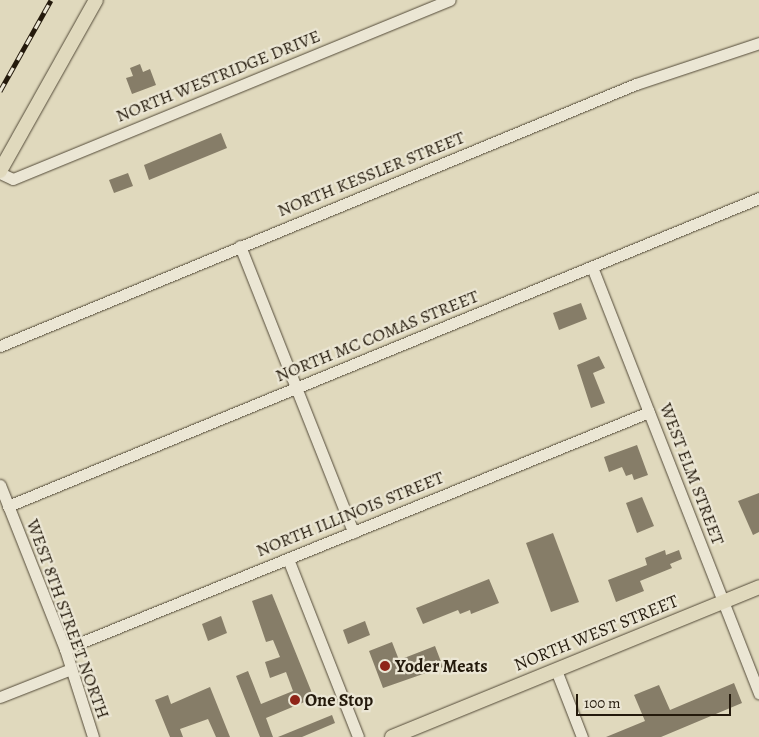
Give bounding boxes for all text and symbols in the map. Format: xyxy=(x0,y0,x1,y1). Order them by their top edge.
street label: NORTH WESTRIDGE DRIVE xyxy=(113,25,323,127)
street label: NORTH KESSLER STREET xyxy=(274,127,468,221)
street label: NORTH MC COMAS STREET xyxy=(272,285,482,387)
street label: WEST ELM STREET xyxy=(655,400,729,548)
street label: NORTH ILLINOIS STREET xyxy=(253,466,447,562)
street label: WEST 8TH STREET NORTH xyxy=(22,516,114,722)
street label: NORTH WEST STREET xyxy=(511,590,681,676)
place label: Yoder Meats xyxy=(395,655,488,677)
marker: Yoder Meats xyxy=(379,660,391,672)
scale bar xyxy=(579,684,734,716)
place label: One Stop xyxy=(305,689,373,711)
text: 100 m xyxy=(584,693,621,713)
marker: One Stop xyxy=(289,694,301,706)

